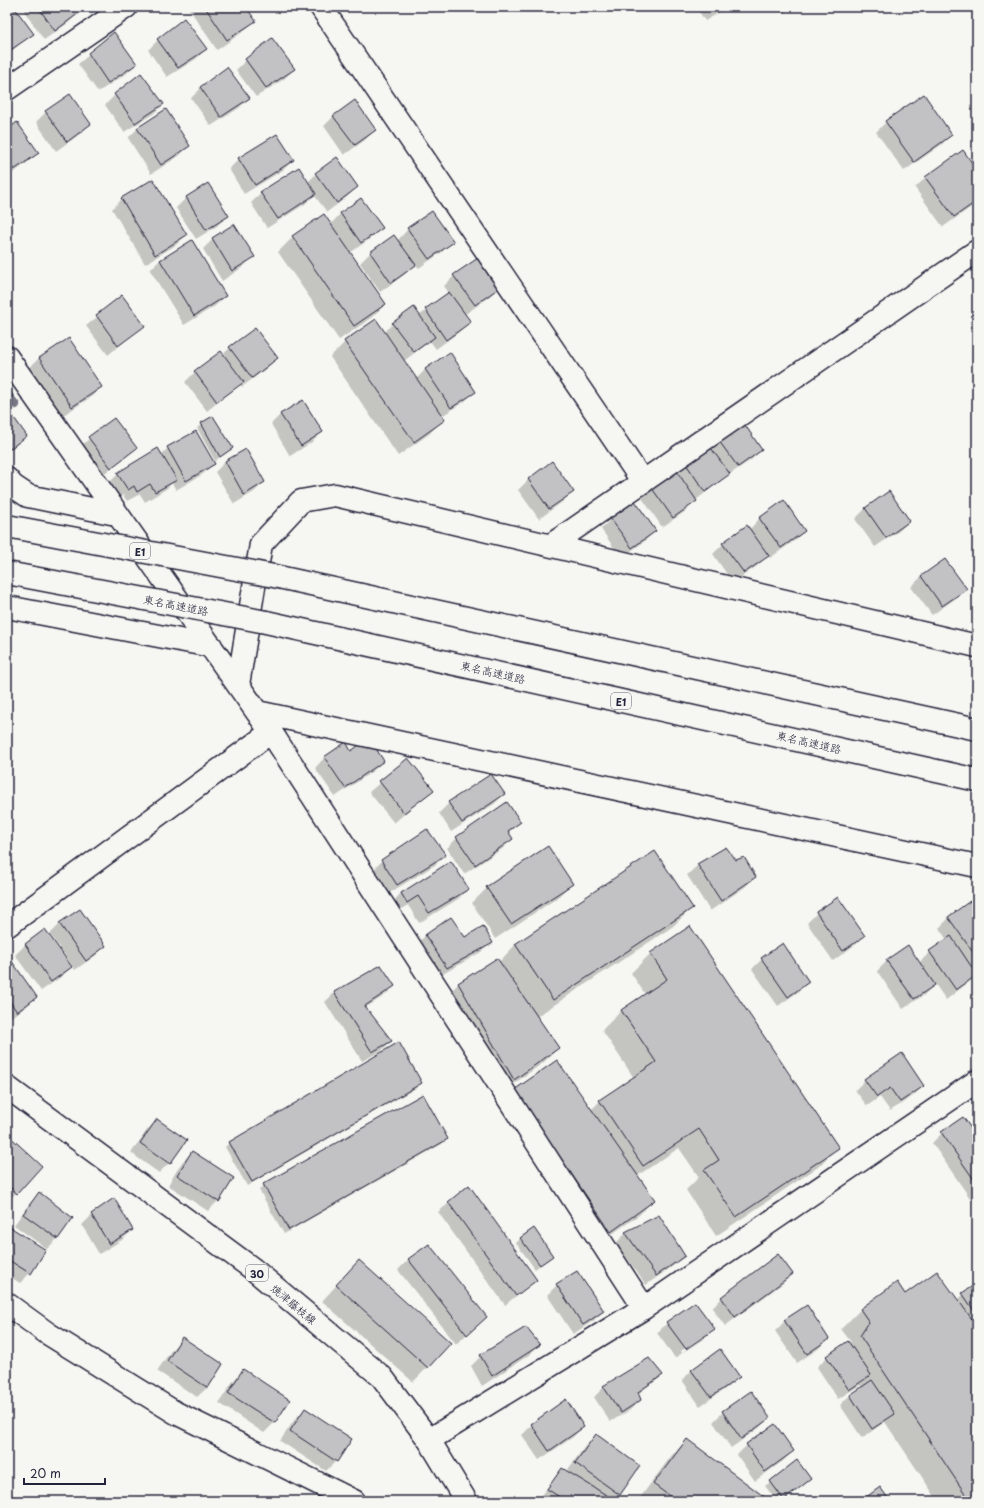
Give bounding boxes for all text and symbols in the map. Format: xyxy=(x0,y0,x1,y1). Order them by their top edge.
road number: E1 xyxy=(130,543,150,559)
street label: 東名高速道路 xyxy=(142,590,210,620)
street label: 東名高速道路 xyxy=(459,656,527,688)
road number: E1 xyxy=(611,693,631,709)
street label: 東名高速道路 xyxy=(775,726,843,758)
road number: 30 xyxy=(246,1265,268,1281)
street label: 焼津藤枝線 xyxy=(267,1280,321,1328)
scale bar xyxy=(24,1460,105,1486)
text: 20 m xyxy=(30,1464,61,1482)

